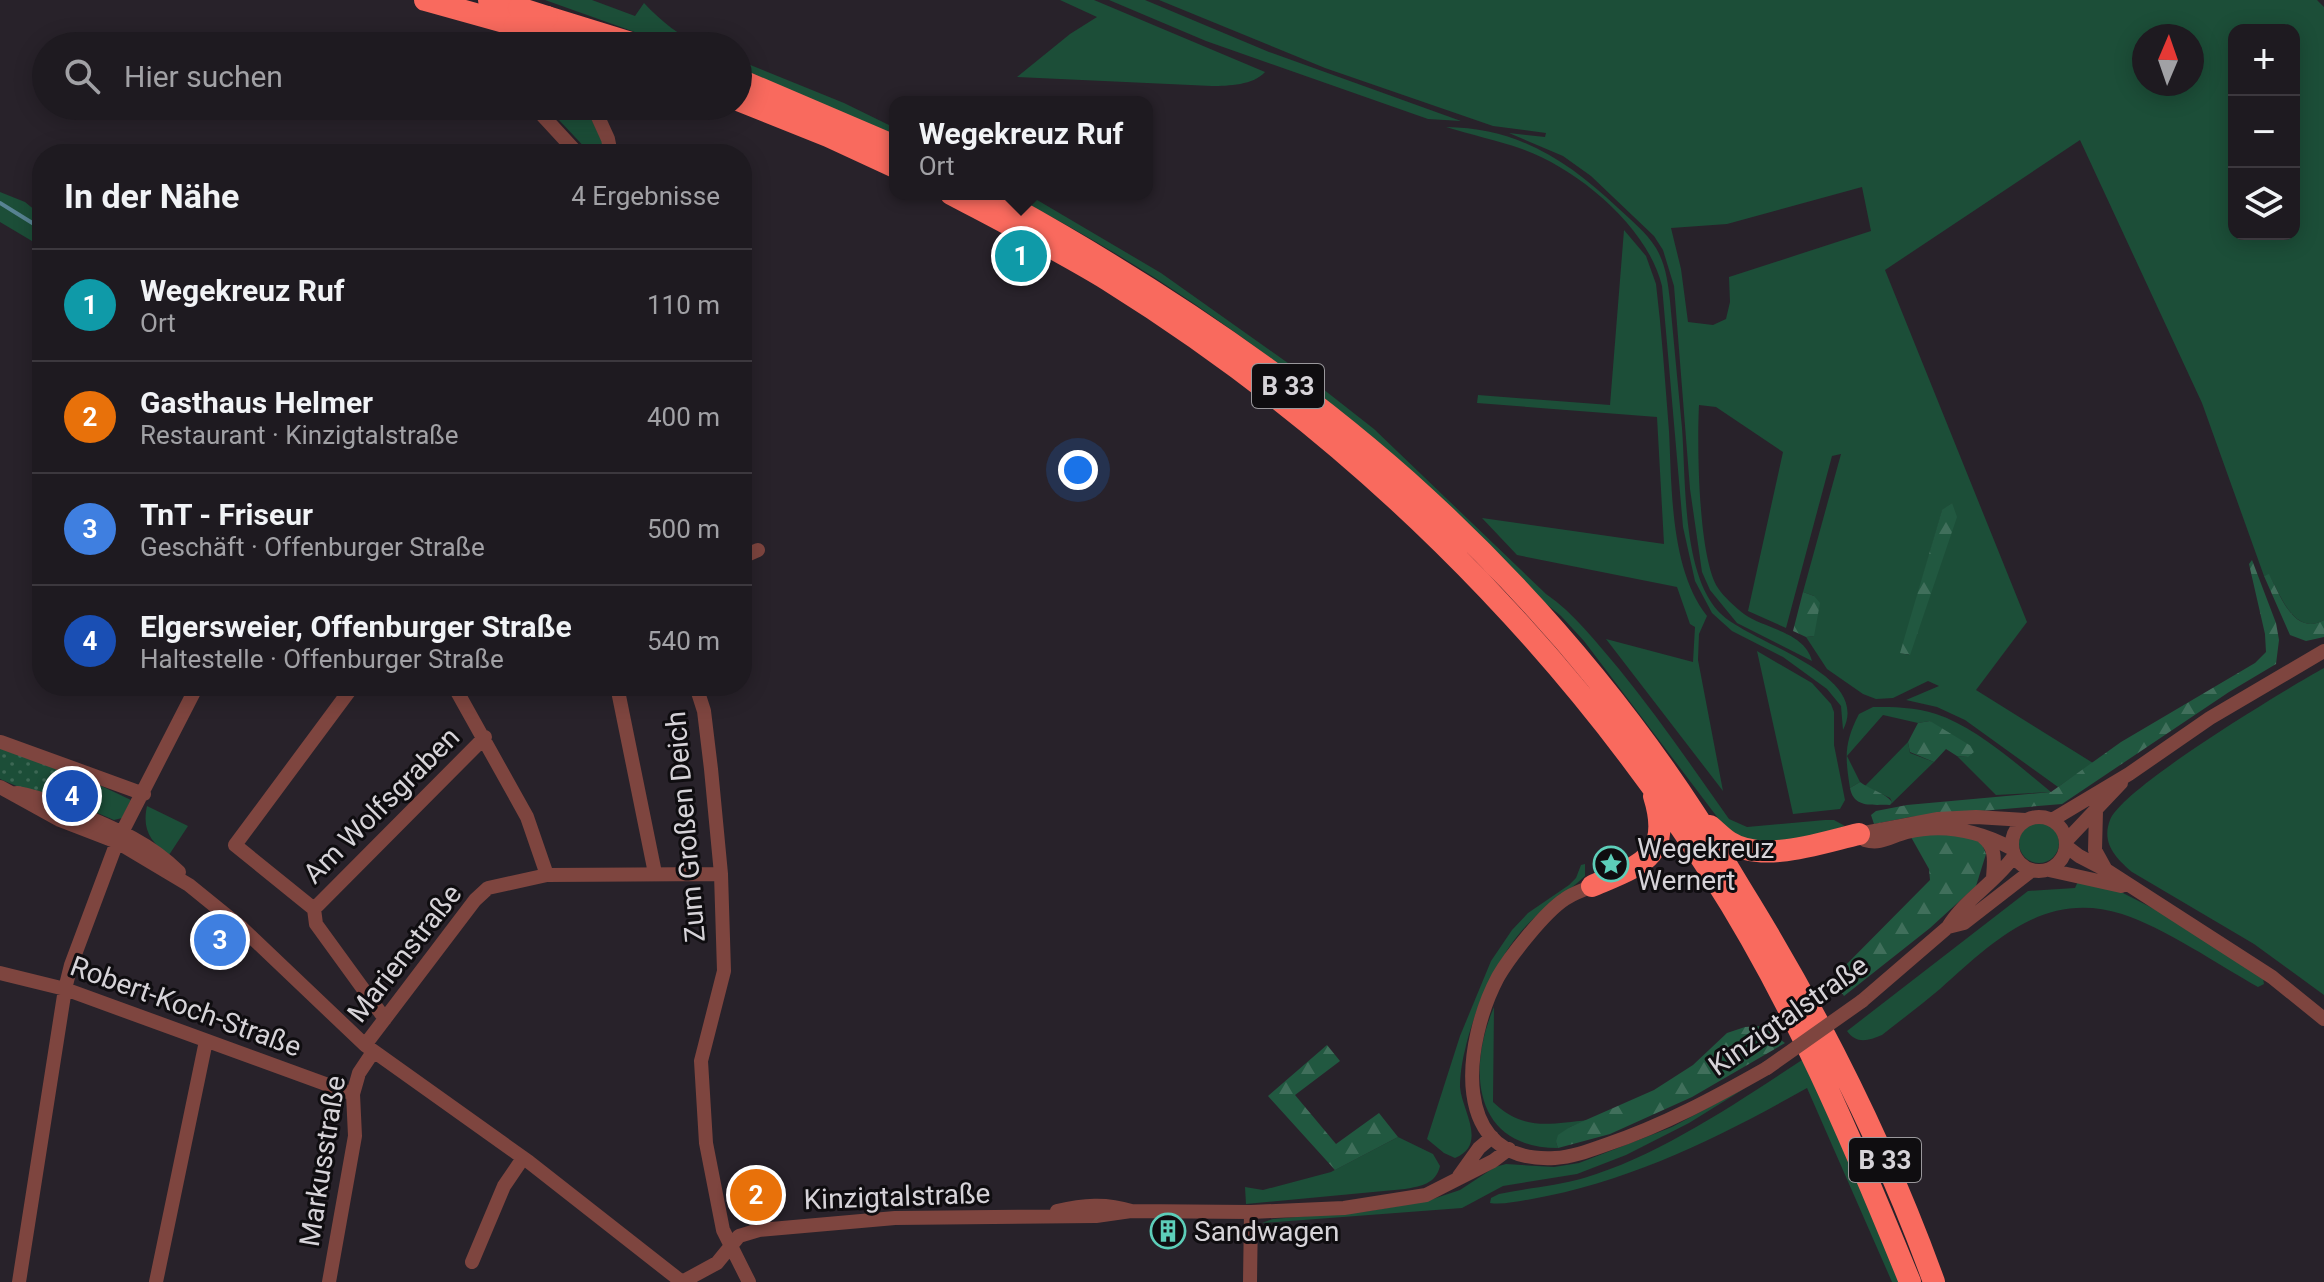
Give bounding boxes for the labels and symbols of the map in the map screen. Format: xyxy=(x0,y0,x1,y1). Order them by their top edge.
north arrow xyxy=(2132,24,2204,96)
pin: 1 xyxy=(995,226,1047,286)
road number: B 33 xyxy=(1252,364,1324,408)
your location xyxy=(1058,450,1098,490)
street label: Zum Großen Deich xyxy=(659,710,712,944)
street label: Am Wolfsgraben xyxy=(296,720,466,890)
pin: 4 xyxy=(46,766,98,826)
place label: Wegekreuz Wernert xyxy=(1637,832,1774,897)
place icon: Wegekreuz Wernert xyxy=(1592,845,1630,883)
street label: Marienstraße xyxy=(340,878,468,1029)
pin: 3 xyxy=(194,910,246,970)
street label: Kinzigtalstraße xyxy=(1702,948,1874,1082)
street label: Robert-Koch-Straße xyxy=(66,949,306,1064)
street label: Markusstraße xyxy=(293,1073,352,1249)
road number: B 33 xyxy=(1849,1138,1921,1182)
pin: 2 xyxy=(730,1165,782,1225)
street label: Kinzigtalstraße xyxy=(803,1177,991,1216)
building icon: Sandwagen xyxy=(1149,1212,1187,1250)
place label: Sandwagen xyxy=(1194,1215,1339,1248)

